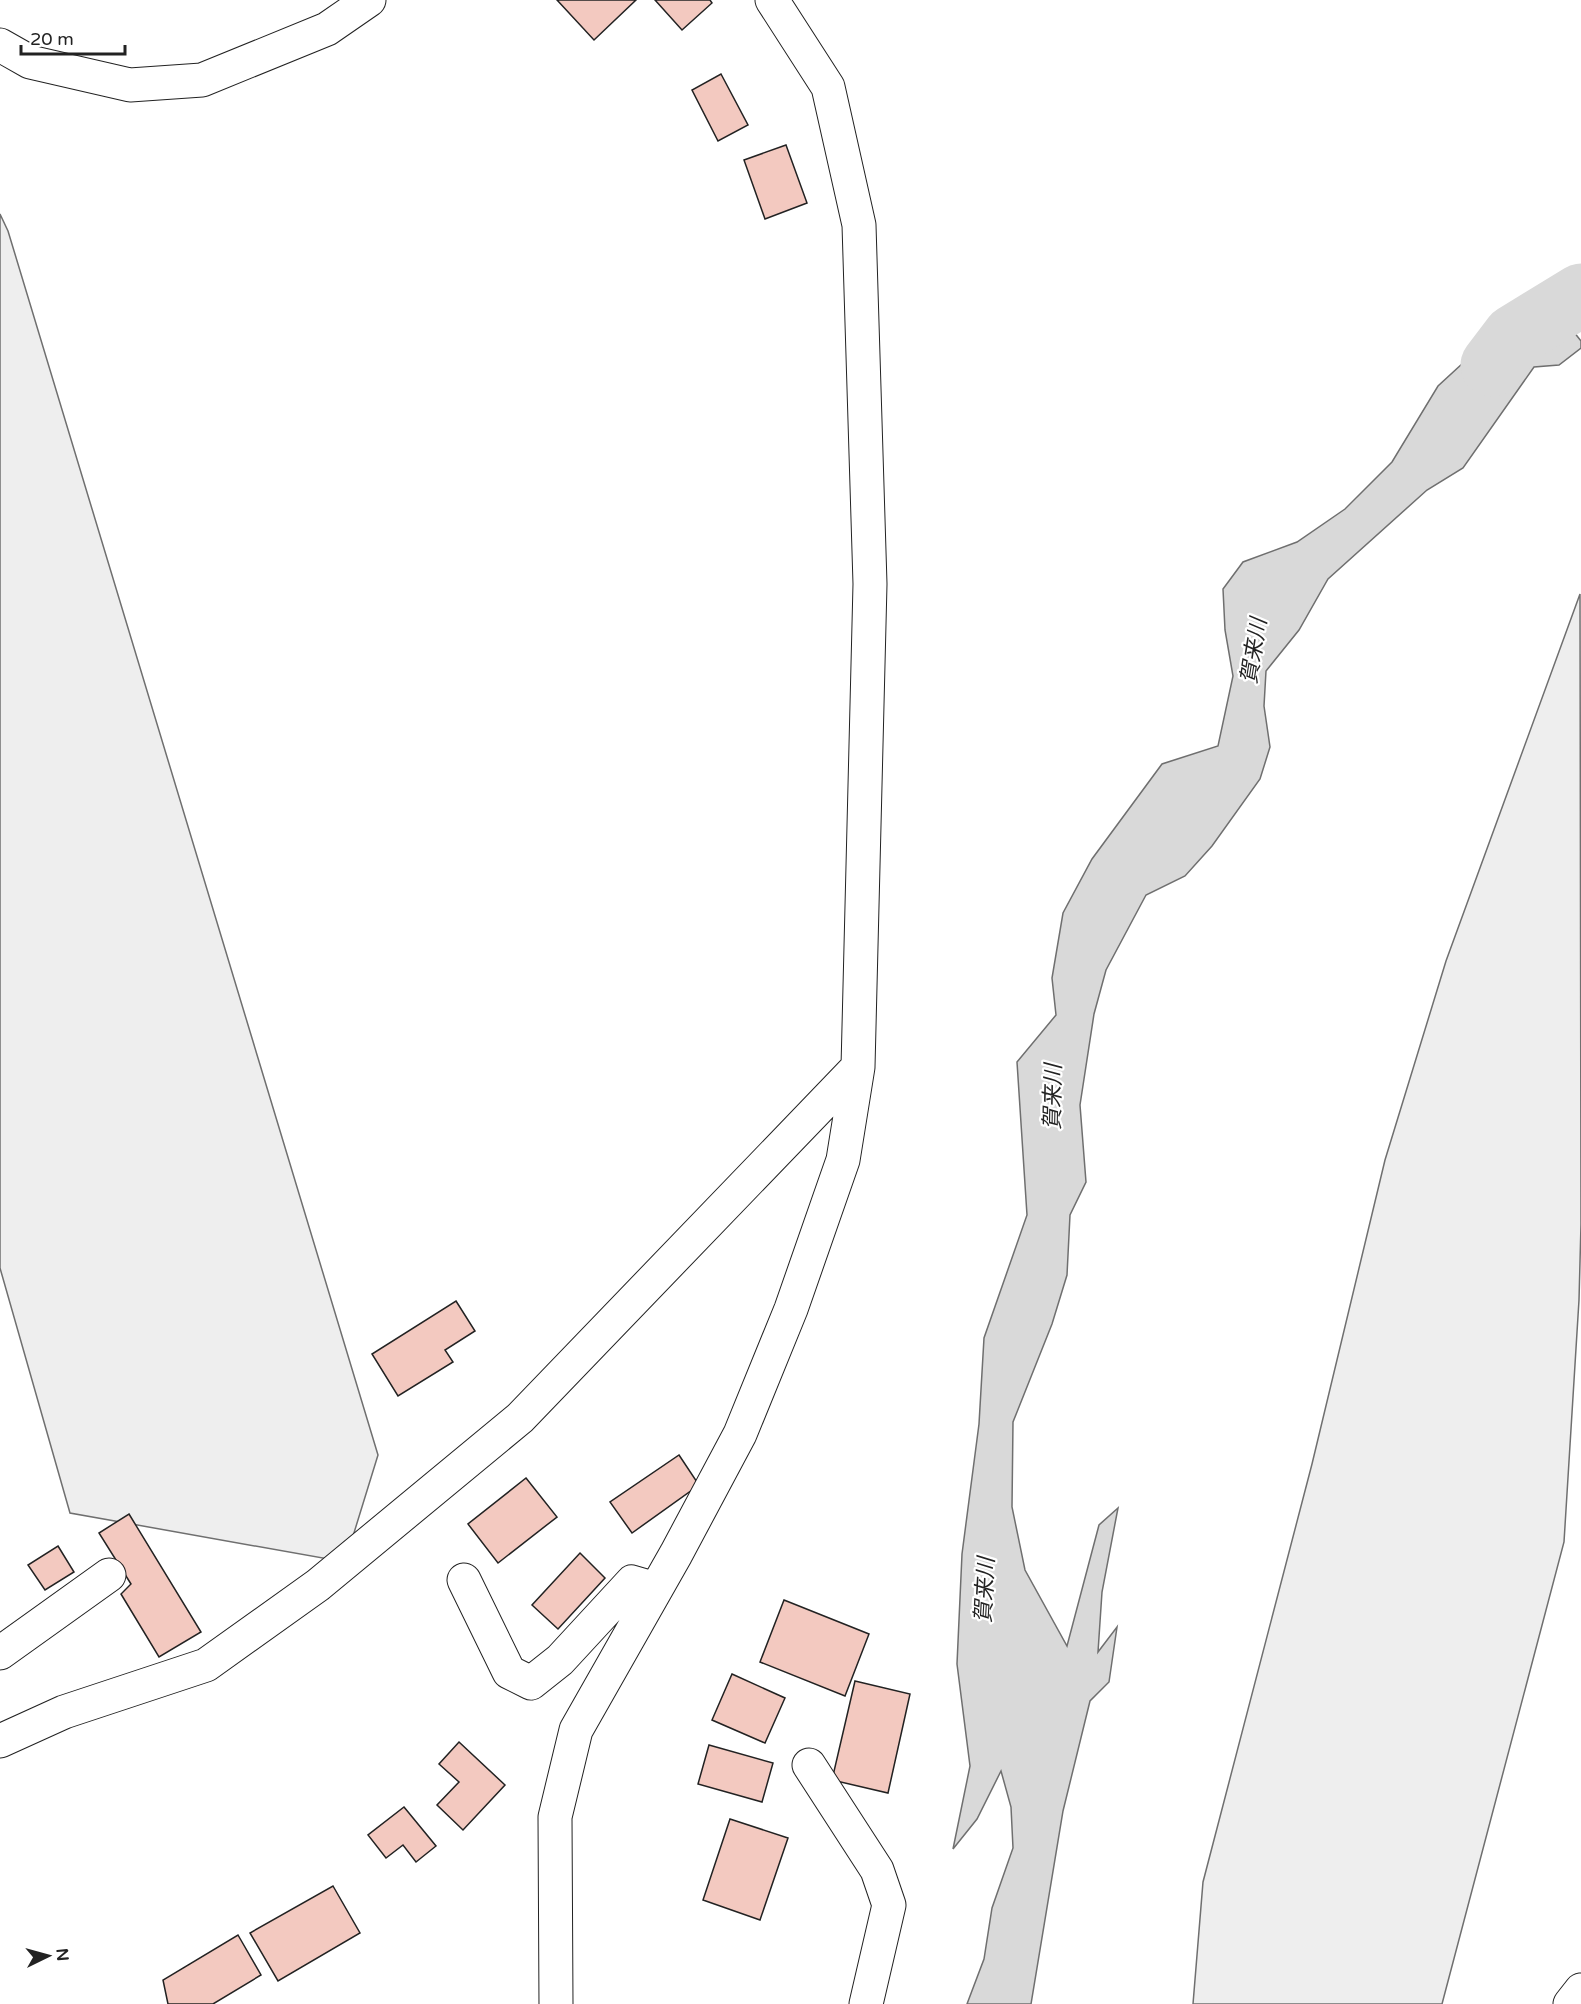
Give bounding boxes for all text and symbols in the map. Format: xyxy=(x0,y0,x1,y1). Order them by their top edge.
scale bar xyxy=(21,18,124,56)
text: 20 m xyxy=(30,28,74,50)
water label: 賀来川 xyxy=(1236,614,1272,686)
water label: 賀来川 xyxy=(1039,1062,1067,1130)
water label: 賀来川 xyxy=(970,1554,1000,1624)
north arrow xyxy=(18,1926,78,1986)
text: N xyxy=(51,1948,72,1962)

